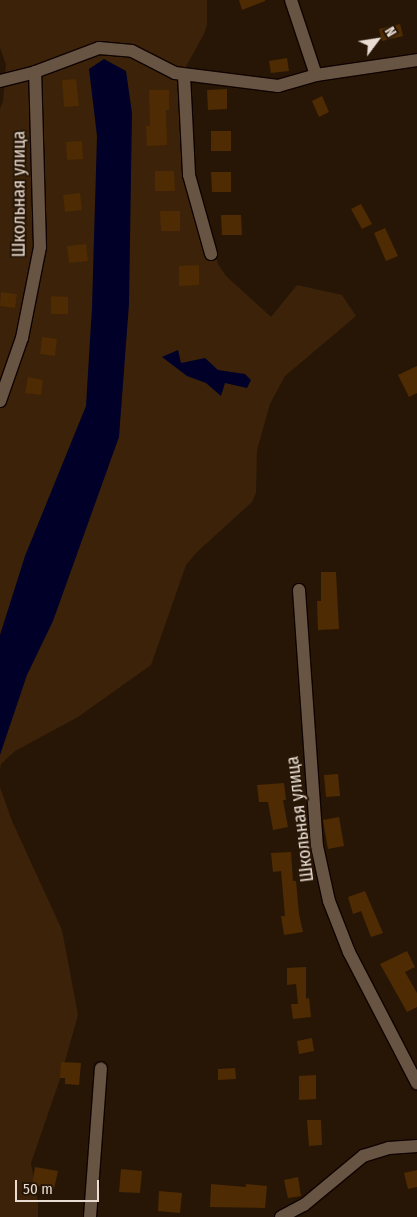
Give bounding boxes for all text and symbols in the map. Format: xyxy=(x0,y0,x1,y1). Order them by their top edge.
north arrow xyxy=(352,15,402,65)
text: N xyxy=(381,24,400,40)
street label: Школьная улица xyxy=(8,131,30,257)
street label: Школьная улица xyxy=(282,755,318,883)
scale bar xyxy=(18,1170,101,1202)
text: 50 m xyxy=(23,1180,53,1198)

